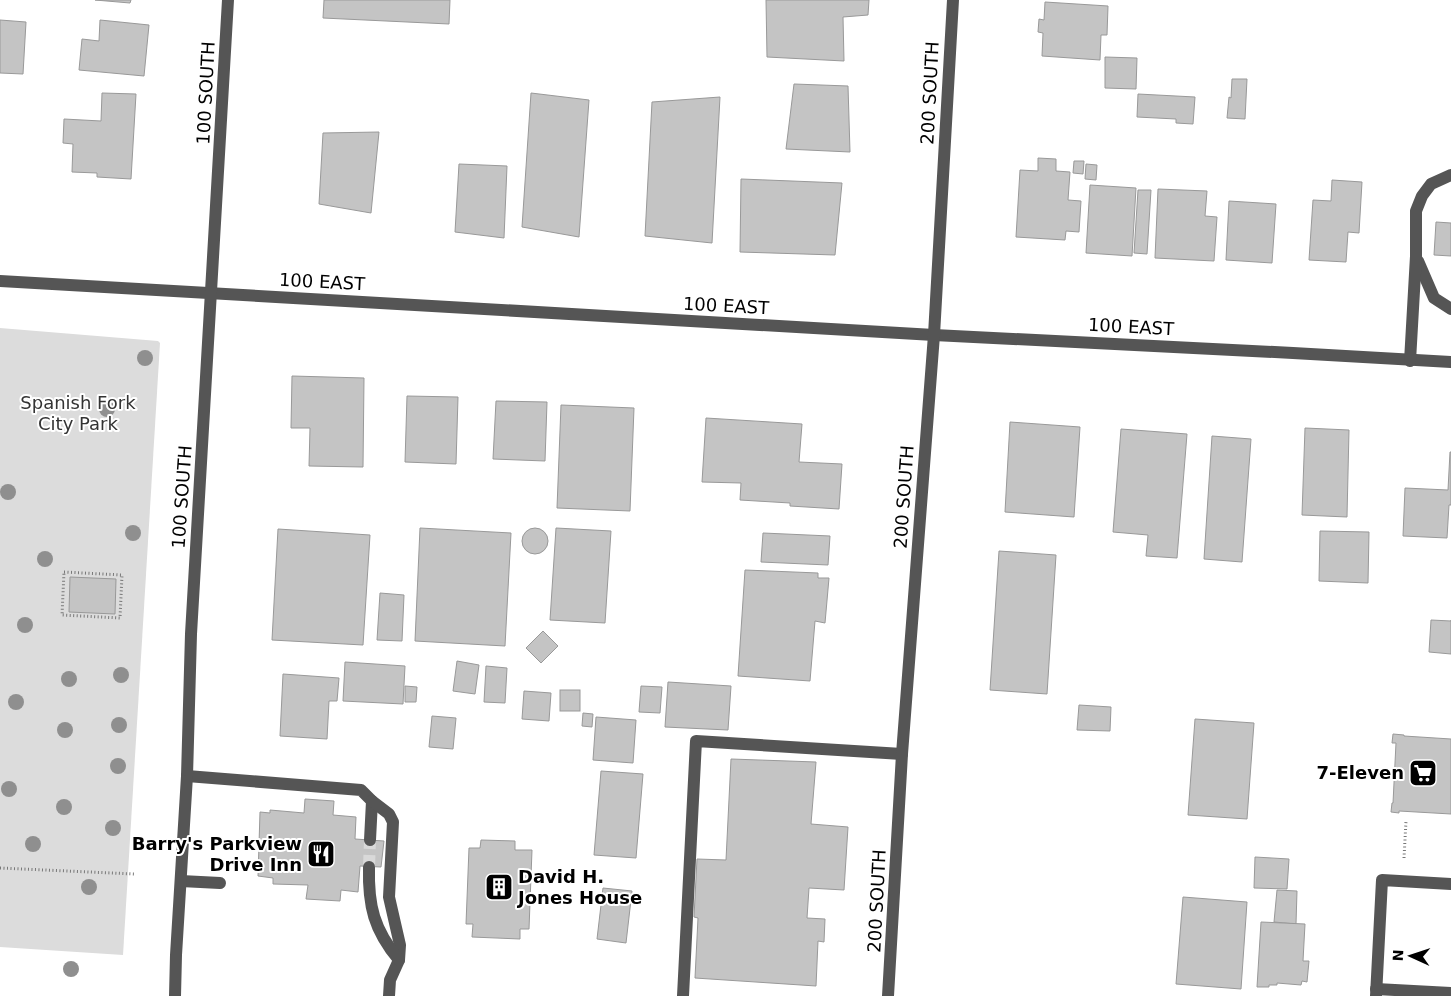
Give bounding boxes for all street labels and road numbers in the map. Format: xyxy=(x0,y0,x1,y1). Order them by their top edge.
street label: 100 SOUTH xyxy=(192,41,219,145)
street label: 200 SOUTH xyxy=(916,41,943,145)
street label: 100 EAST xyxy=(278,269,367,294)
street label: 100 EAST xyxy=(682,293,771,318)
street label: 100 EAST xyxy=(1087,314,1176,339)
street label: 100 SOUTH xyxy=(167,445,196,549)
street label: 200 SOUTH xyxy=(889,445,918,549)
street label: 200 SOUTH xyxy=(863,849,890,953)

